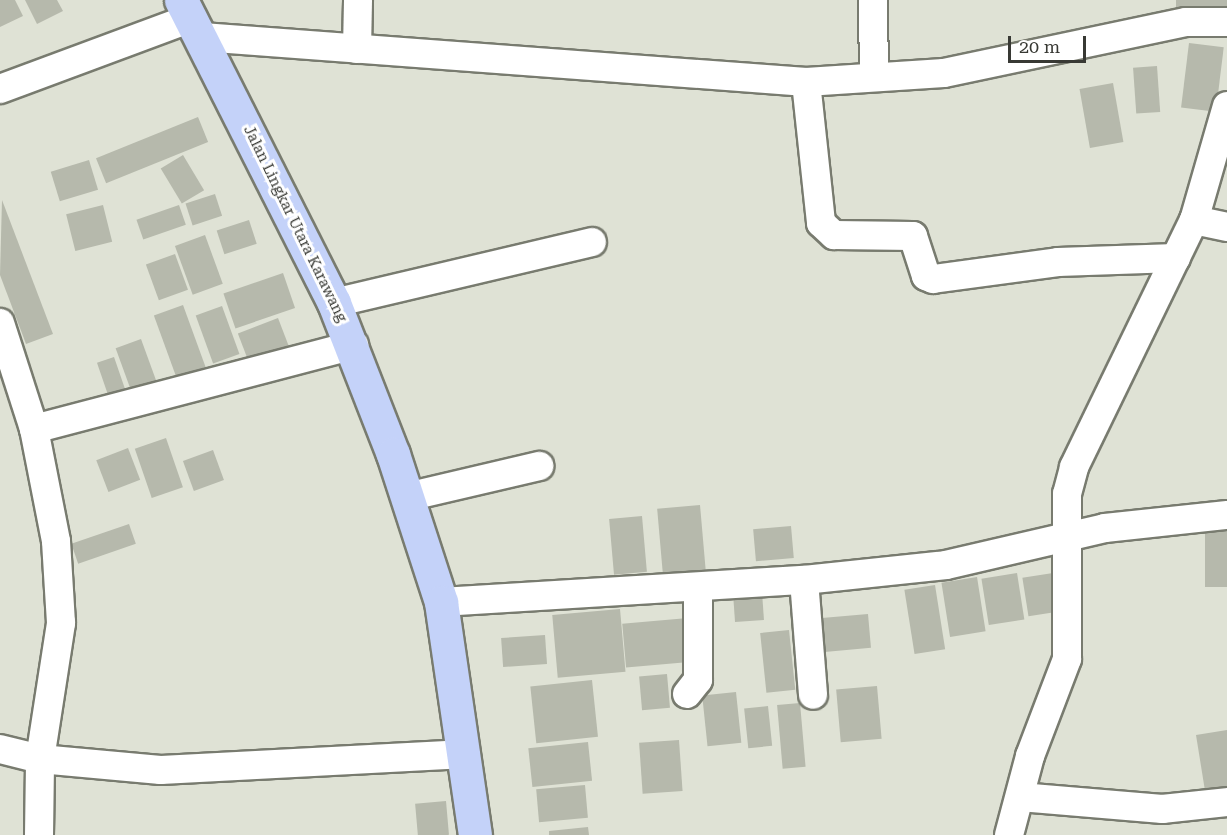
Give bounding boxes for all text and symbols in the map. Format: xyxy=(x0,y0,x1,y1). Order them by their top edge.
scale bar xyxy=(1011,24,1089,62)
text: 20 m xyxy=(1019,36,1060,57)
street label: Jalan Lingkar Utara Karawang xyxy=(239,123,351,325)

